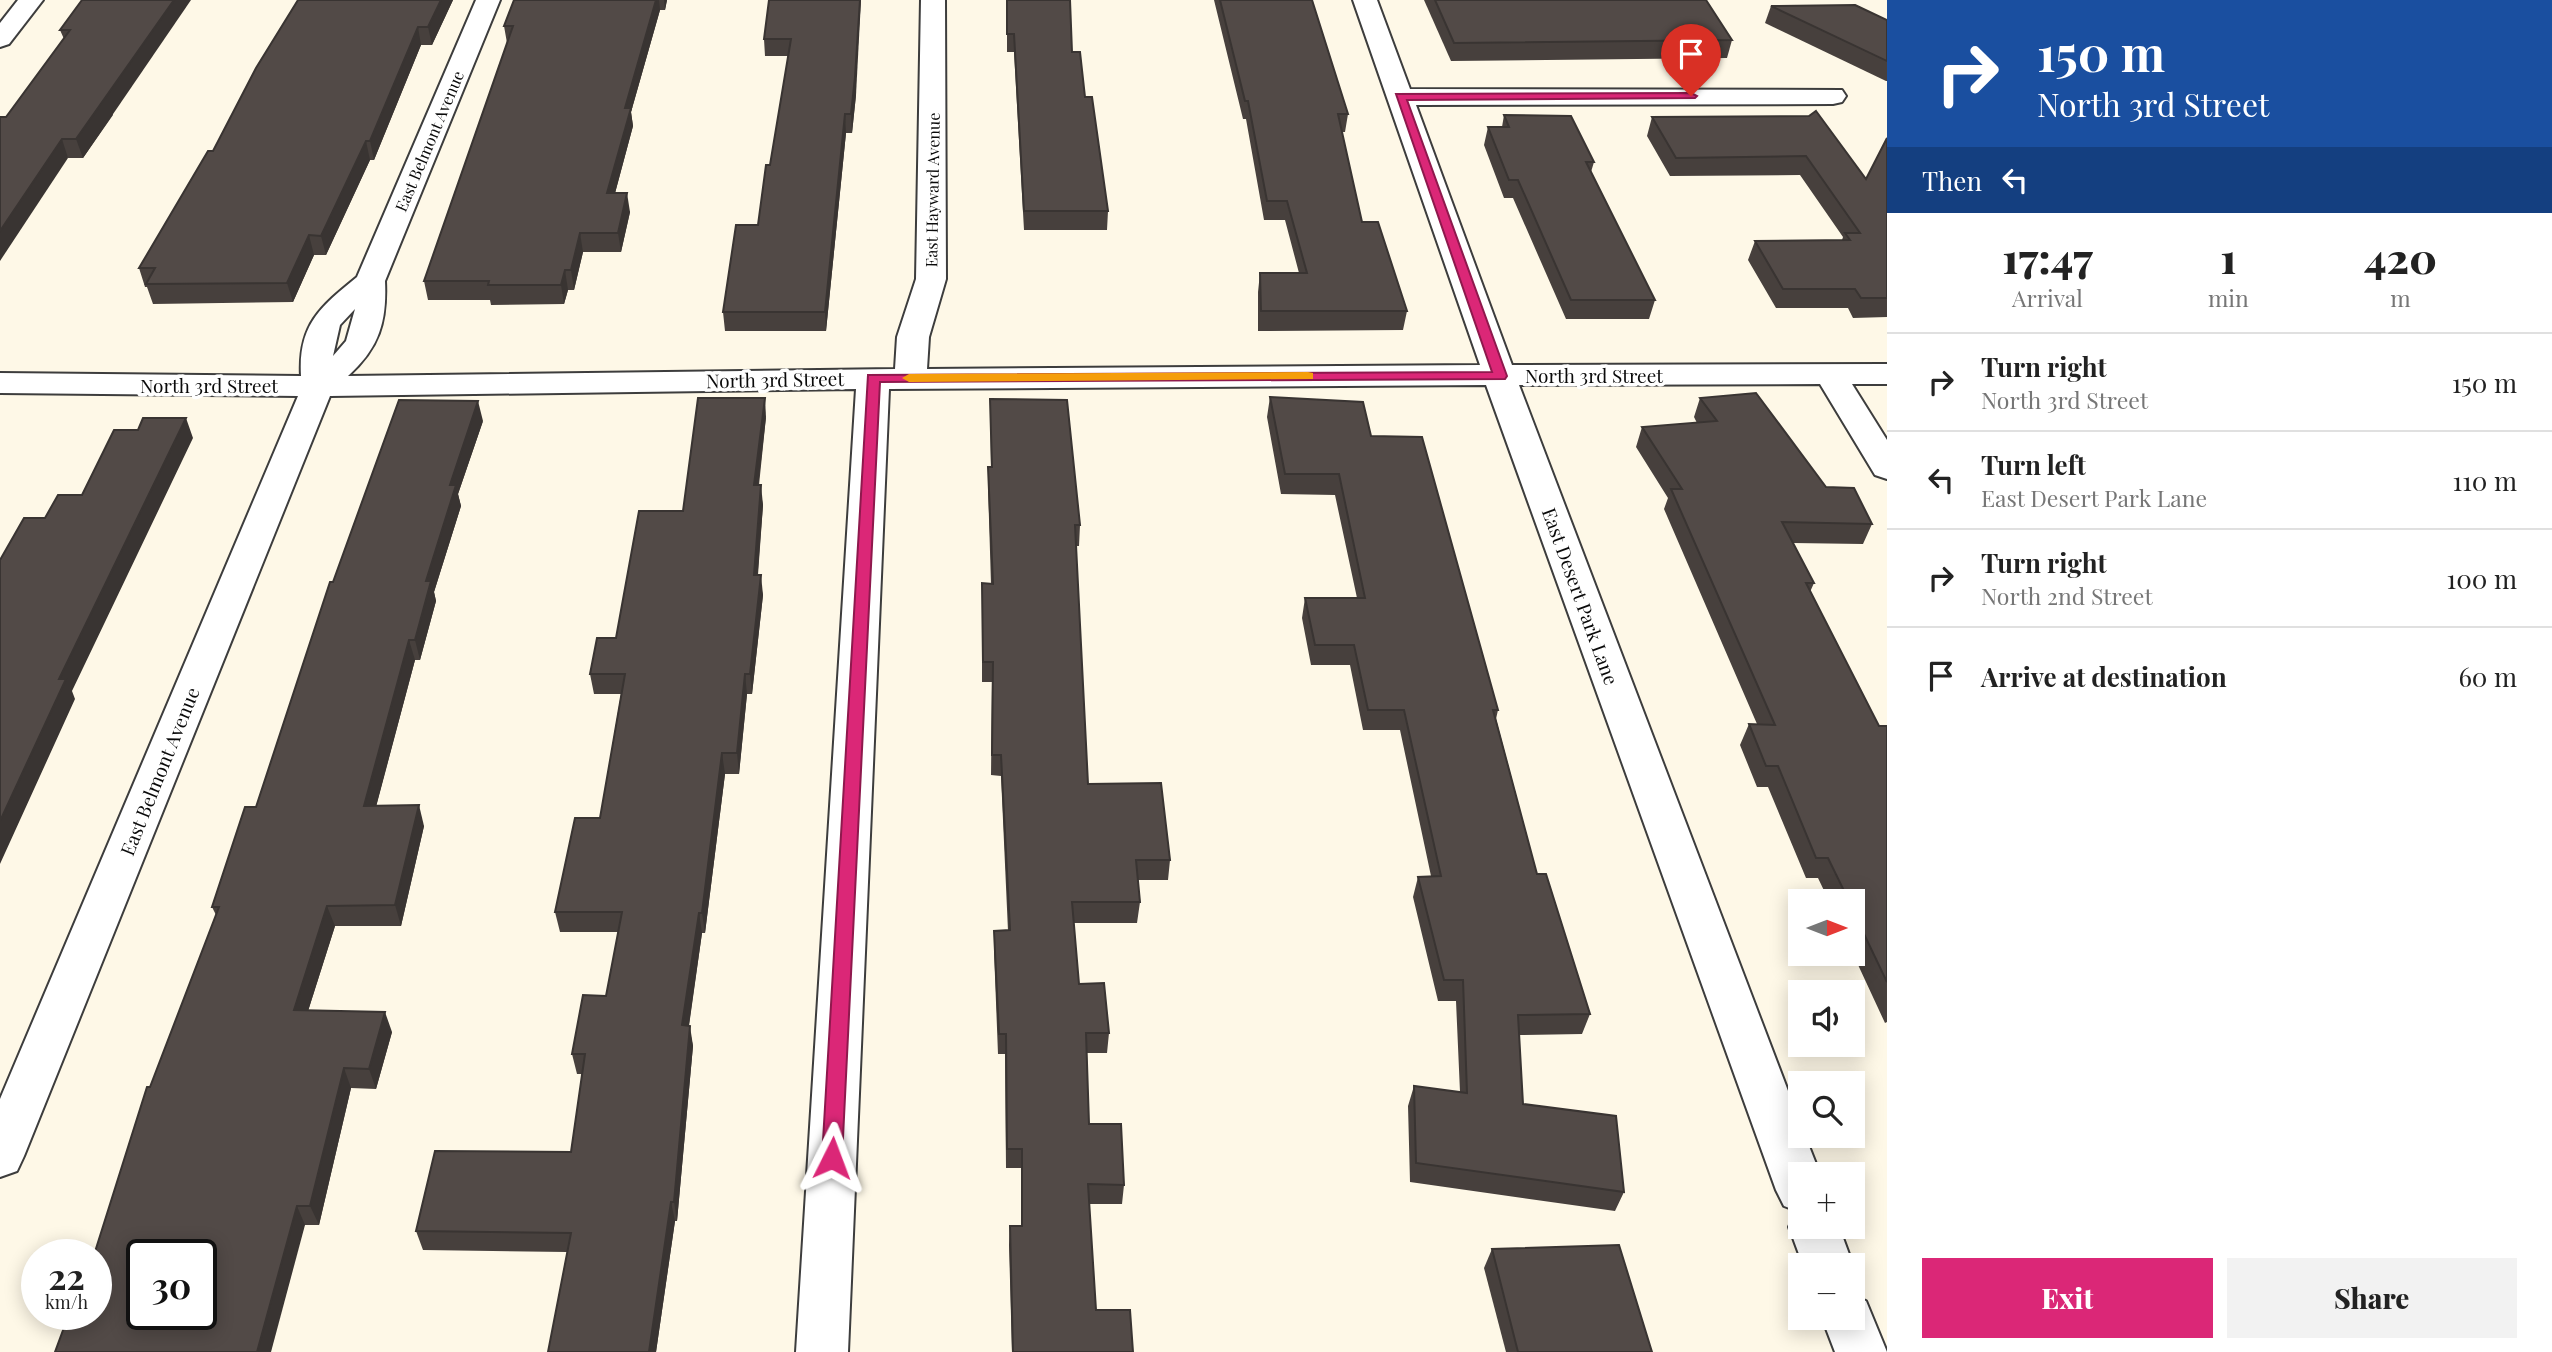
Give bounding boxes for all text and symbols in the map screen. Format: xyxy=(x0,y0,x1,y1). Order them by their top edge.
text: 150 m xyxy=(2037,19,2165,84)
pin xyxy=(1661,24,1721,96)
icon: right xyxy=(1922,28,2013,119)
icon: arrive xyxy=(1672,35,1710,73)
street label: East Belmont Avenue xyxy=(390,67,468,215)
text: North 3rd Street xyxy=(2037,82,2269,125)
street label: East Hayward Avenue xyxy=(920,112,944,268)
icon: left xyxy=(1996,161,2034,199)
text: Then xyxy=(1922,163,1982,198)
text: 17:47 xyxy=(2002,229,2093,285)
text: 1 xyxy=(2220,229,2236,285)
text: 420 xyxy=(2364,229,2437,285)
text: Arrival xyxy=(2012,282,2083,313)
text: min xyxy=(2208,282,2249,313)
text: m xyxy=(2390,282,2411,313)
text: Turn right xyxy=(1981,349,2107,384)
street label: North 3rd Street xyxy=(1525,362,1663,388)
icon: right xyxy=(1922,363,1960,401)
street label: North 3rd Street xyxy=(706,365,844,393)
text: 150 m xyxy=(2452,365,2517,400)
street label: North 3rd Street xyxy=(140,372,278,398)
text: North 3rd Street xyxy=(1981,384,2148,415)
text: Turn left xyxy=(1981,447,2086,482)
icon: left xyxy=(1922,461,1960,499)
text: 110 m xyxy=(2453,463,2517,498)
text: East Desert Park Lane xyxy=(1981,482,2207,513)
street label: East Desert Park Lane xyxy=(1537,504,1625,688)
text: Turn right xyxy=(1981,545,2107,580)
icon: right xyxy=(1922,559,1960,597)
text: 100 m xyxy=(2447,561,2517,596)
text: North 2nd Street xyxy=(1981,580,2153,611)
icon: arrive xyxy=(1922,657,1960,695)
text: Arrive at destination xyxy=(1981,659,2227,694)
text: 60 m xyxy=(2458,659,2517,694)
street label: East Belmont Avenue xyxy=(113,683,205,859)
north arrow xyxy=(1788,889,1866,966)
map controls xyxy=(1788,889,1865,1330)
button: sound xyxy=(1788,980,1865,1057)
button: search xyxy=(1788,1071,1865,1148)
position arrow xyxy=(795,1121,869,1195)
button: + xyxy=(1788,1162,1865,1239)
speed limit sign: 30 xyxy=(126,1239,217,1330)
text: 22 xyxy=(48,1252,85,1299)
button: − xyxy=(1788,1253,1865,1330)
button: Exit xyxy=(1922,1258,2213,1338)
button: Share xyxy=(2227,1258,2517,1338)
text: km/h xyxy=(45,1290,88,1314)

